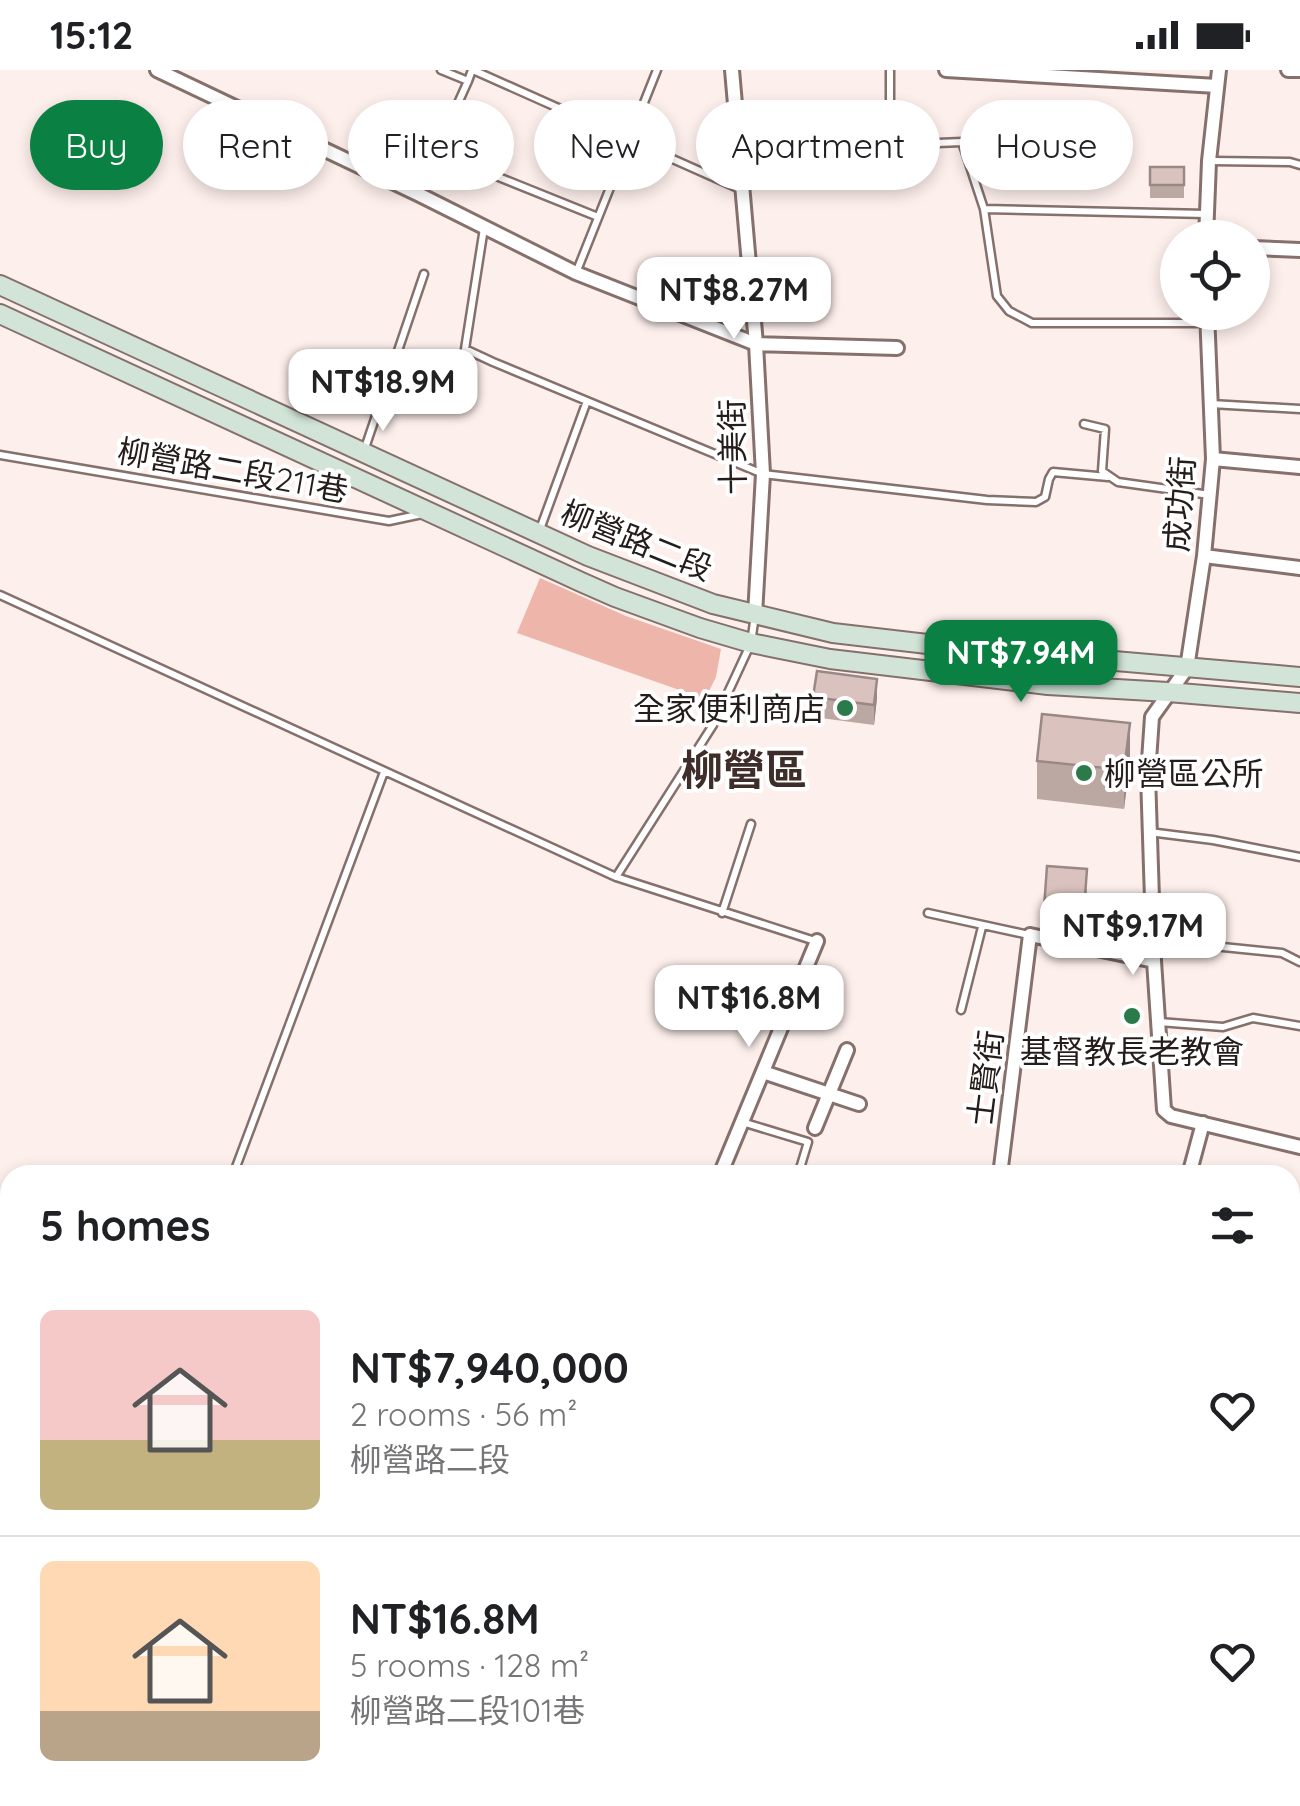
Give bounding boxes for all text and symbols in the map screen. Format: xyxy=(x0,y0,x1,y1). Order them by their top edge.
text: 15:12 xyxy=(50,11,133,59)
chip: Buy xyxy=(30,100,163,190)
chip: Rent xyxy=(183,100,328,190)
chip: Filters xyxy=(348,100,514,190)
chip: New xyxy=(534,100,676,190)
chip: Apartment xyxy=(696,100,940,190)
chip: House xyxy=(960,100,1133,190)
map controls xyxy=(1160,220,1270,330)
button: locate xyxy=(1160,220,1270,330)
pin: NT$8.27M xyxy=(631,257,837,342)
text: NT$8.27M xyxy=(659,269,809,309)
pin: NT$18.9M xyxy=(280,349,486,434)
text: NT$18.9M xyxy=(311,361,456,401)
street label: 十美街 xyxy=(711,399,753,495)
street label: 柳營路二段211巷 xyxy=(115,430,351,510)
street label: 成功街 xyxy=(1156,455,1202,553)
street label: 柳營路二段 xyxy=(555,491,719,589)
pin: NT$7.94M xyxy=(918,620,1124,705)
text: NT$7.94M xyxy=(946,632,1096,672)
place label: 全家便利商店 xyxy=(633,688,825,728)
marker: 全家便利商店 xyxy=(834,697,856,719)
district label: 柳營區 xyxy=(681,743,807,796)
place label: 柳營區公所 xyxy=(1104,753,1264,793)
marker: 柳營區公所 xyxy=(1073,762,1095,784)
pin: NT$9.17M xyxy=(1030,893,1236,978)
text: NT$9.17M xyxy=(1062,905,1204,945)
pin: NT$16.8M xyxy=(646,965,852,1050)
text: NT$16.8M xyxy=(677,977,821,1017)
marker: 基督教長老教會 xyxy=(1121,1005,1143,1027)
street label: 士賢街 xyxy=(959,1028,1011,1128)
place label: 基督教長老教會 xyxy=(1020,1031,1244,1071)
icon: filters xyxy=(1205,1198,1260,1253)
text: 5 homes xyxy=(40,1199,211,1252)
text: NT$7,940,000 xyxy=(350,1341,629,1394)
icon: home xyxy=(120,1350,240,1470)
icon: heart xyxy=(1205,1383,1260,1438)
text: 2 rooms · 56 m² xyxy=(350,1394,577,1434)
text: 柳營路二段 xyxy=(350,1439,510,1479)
text: NT$16.8M xyxy=(350,1592,540,1645)
icon: home xyxy=(120,1601,240,1721)
icon: heart xyxy=(1205,1634,1260,1689)
text: 5 rooms · 128 m² xyxy=(350,1645,589,1685)
text: 柳營路二段101巷 xyxy=(350,1690,585,1730)

